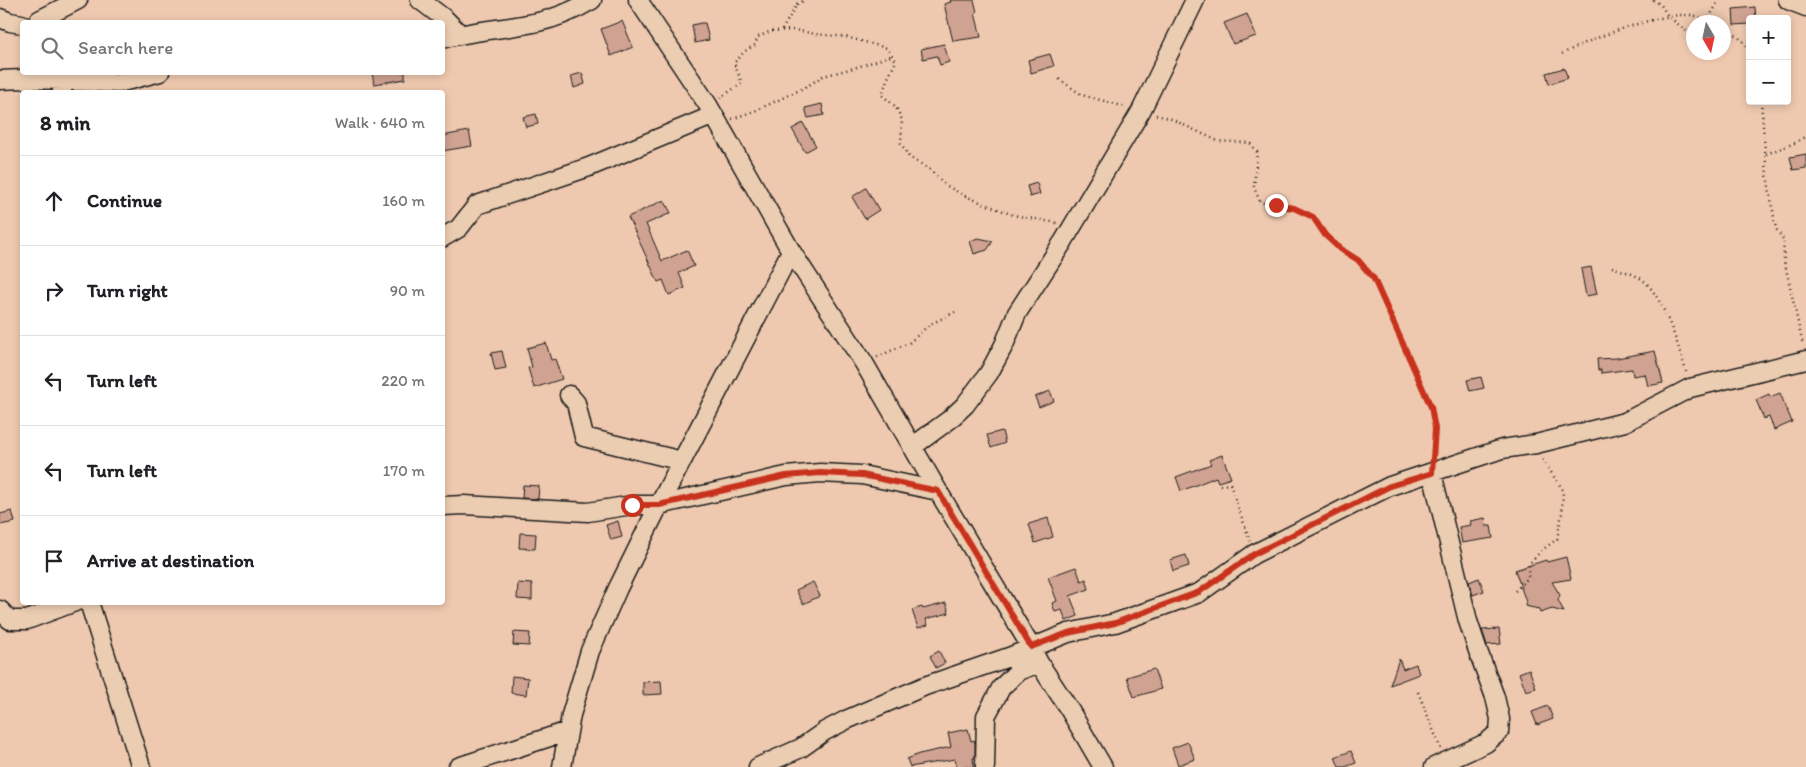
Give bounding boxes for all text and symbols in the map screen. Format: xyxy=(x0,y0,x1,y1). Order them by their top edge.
north arrow xyxy=(1686,15,1731,60)
map controls xyxy=(1746,15,1791,105)
button: + xyxy=(1746,15,1791,60)
search box xyxy=(20,20,445,75)
icon: search xyxy=(38,34,66,62)
text: Search here xyxy=(78,36,173,59)
button: − xyxy=(1746,60,1791,105)
text: 8 min xyxy=(40,110,90,135)
text: Walk · 640 m xyxy=(335,113,425,132)
icon: ahead xyxy=(40,187,68,215)
text: Continue xyxy=(87,189,162,212)
text: 160 m xyxy=(382,191,425,210)
route end xyxy=(1265,194,1288,217)
icon: right xyxy=(40,277,68,305)
text: Turn right xyxy=(87,279,168,302)
text: 90 m xyxy=(390,281,425,300)
icon: left xyxy=(40,367,68,395)
text: Turn left xyxy=(87,369,157,392)
text: 220 m xyxy=(381,371,425,390)
icon: left xyxy=(40,457,68,485)
text: Turn left xyxy=(87,459,157,482)
text: 170 m xyxy=(383,461,425,480)
route start xyxy=(621,494,644,517)
icon: arrive xyxy=(40,547,68,575)
text: Arrive at destination xyxy=(87,549,254,572)

